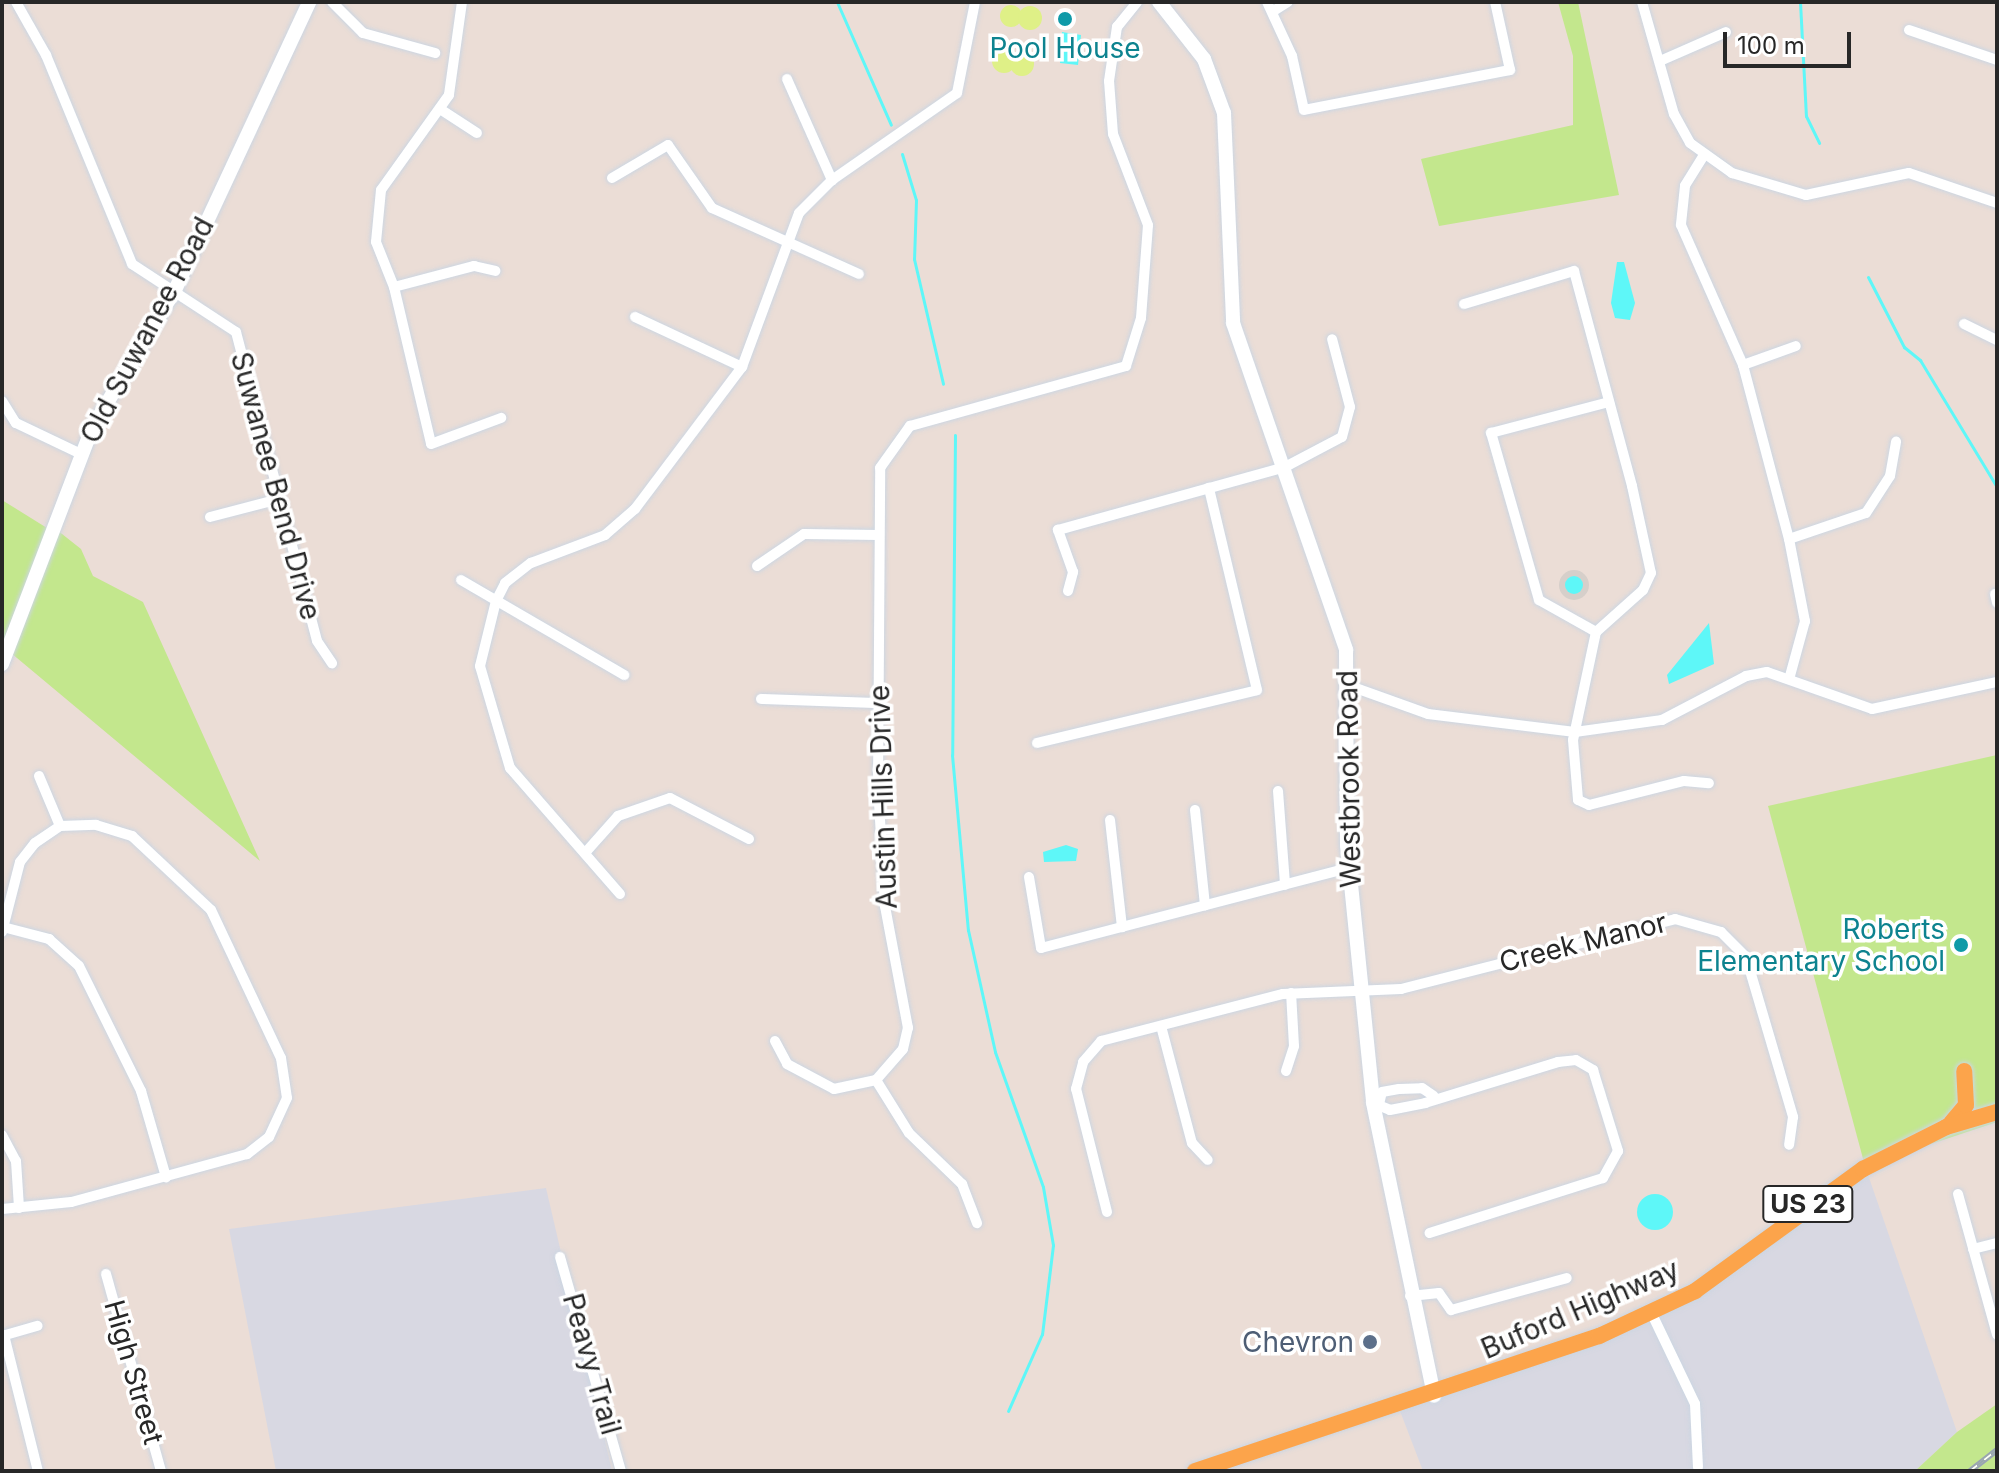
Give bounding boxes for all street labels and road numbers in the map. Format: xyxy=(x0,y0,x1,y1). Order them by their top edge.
street label: Old Suwanee Road xyxy=(73,211,221,449)
street label: Suwanee Bend Drive xyxy=(224,348,328,624)
street label: Westbrook Road xyxy=(1330,670,1368,888)
street label: Austin Hills Drive xyxy=(862,684,904,910)
street label: Creek Manor xyxy=(1496,905,1670,979)
road number: US 23 xyxy=(1762,1182,1854,1226)
street label: Buford Highway xyxy=(1476,1252,1684,1366)
street label: Peavy Trail xyxy=(556,1290,628,1438)
street label: High Street xyxy=(97,1296,171,1448)

